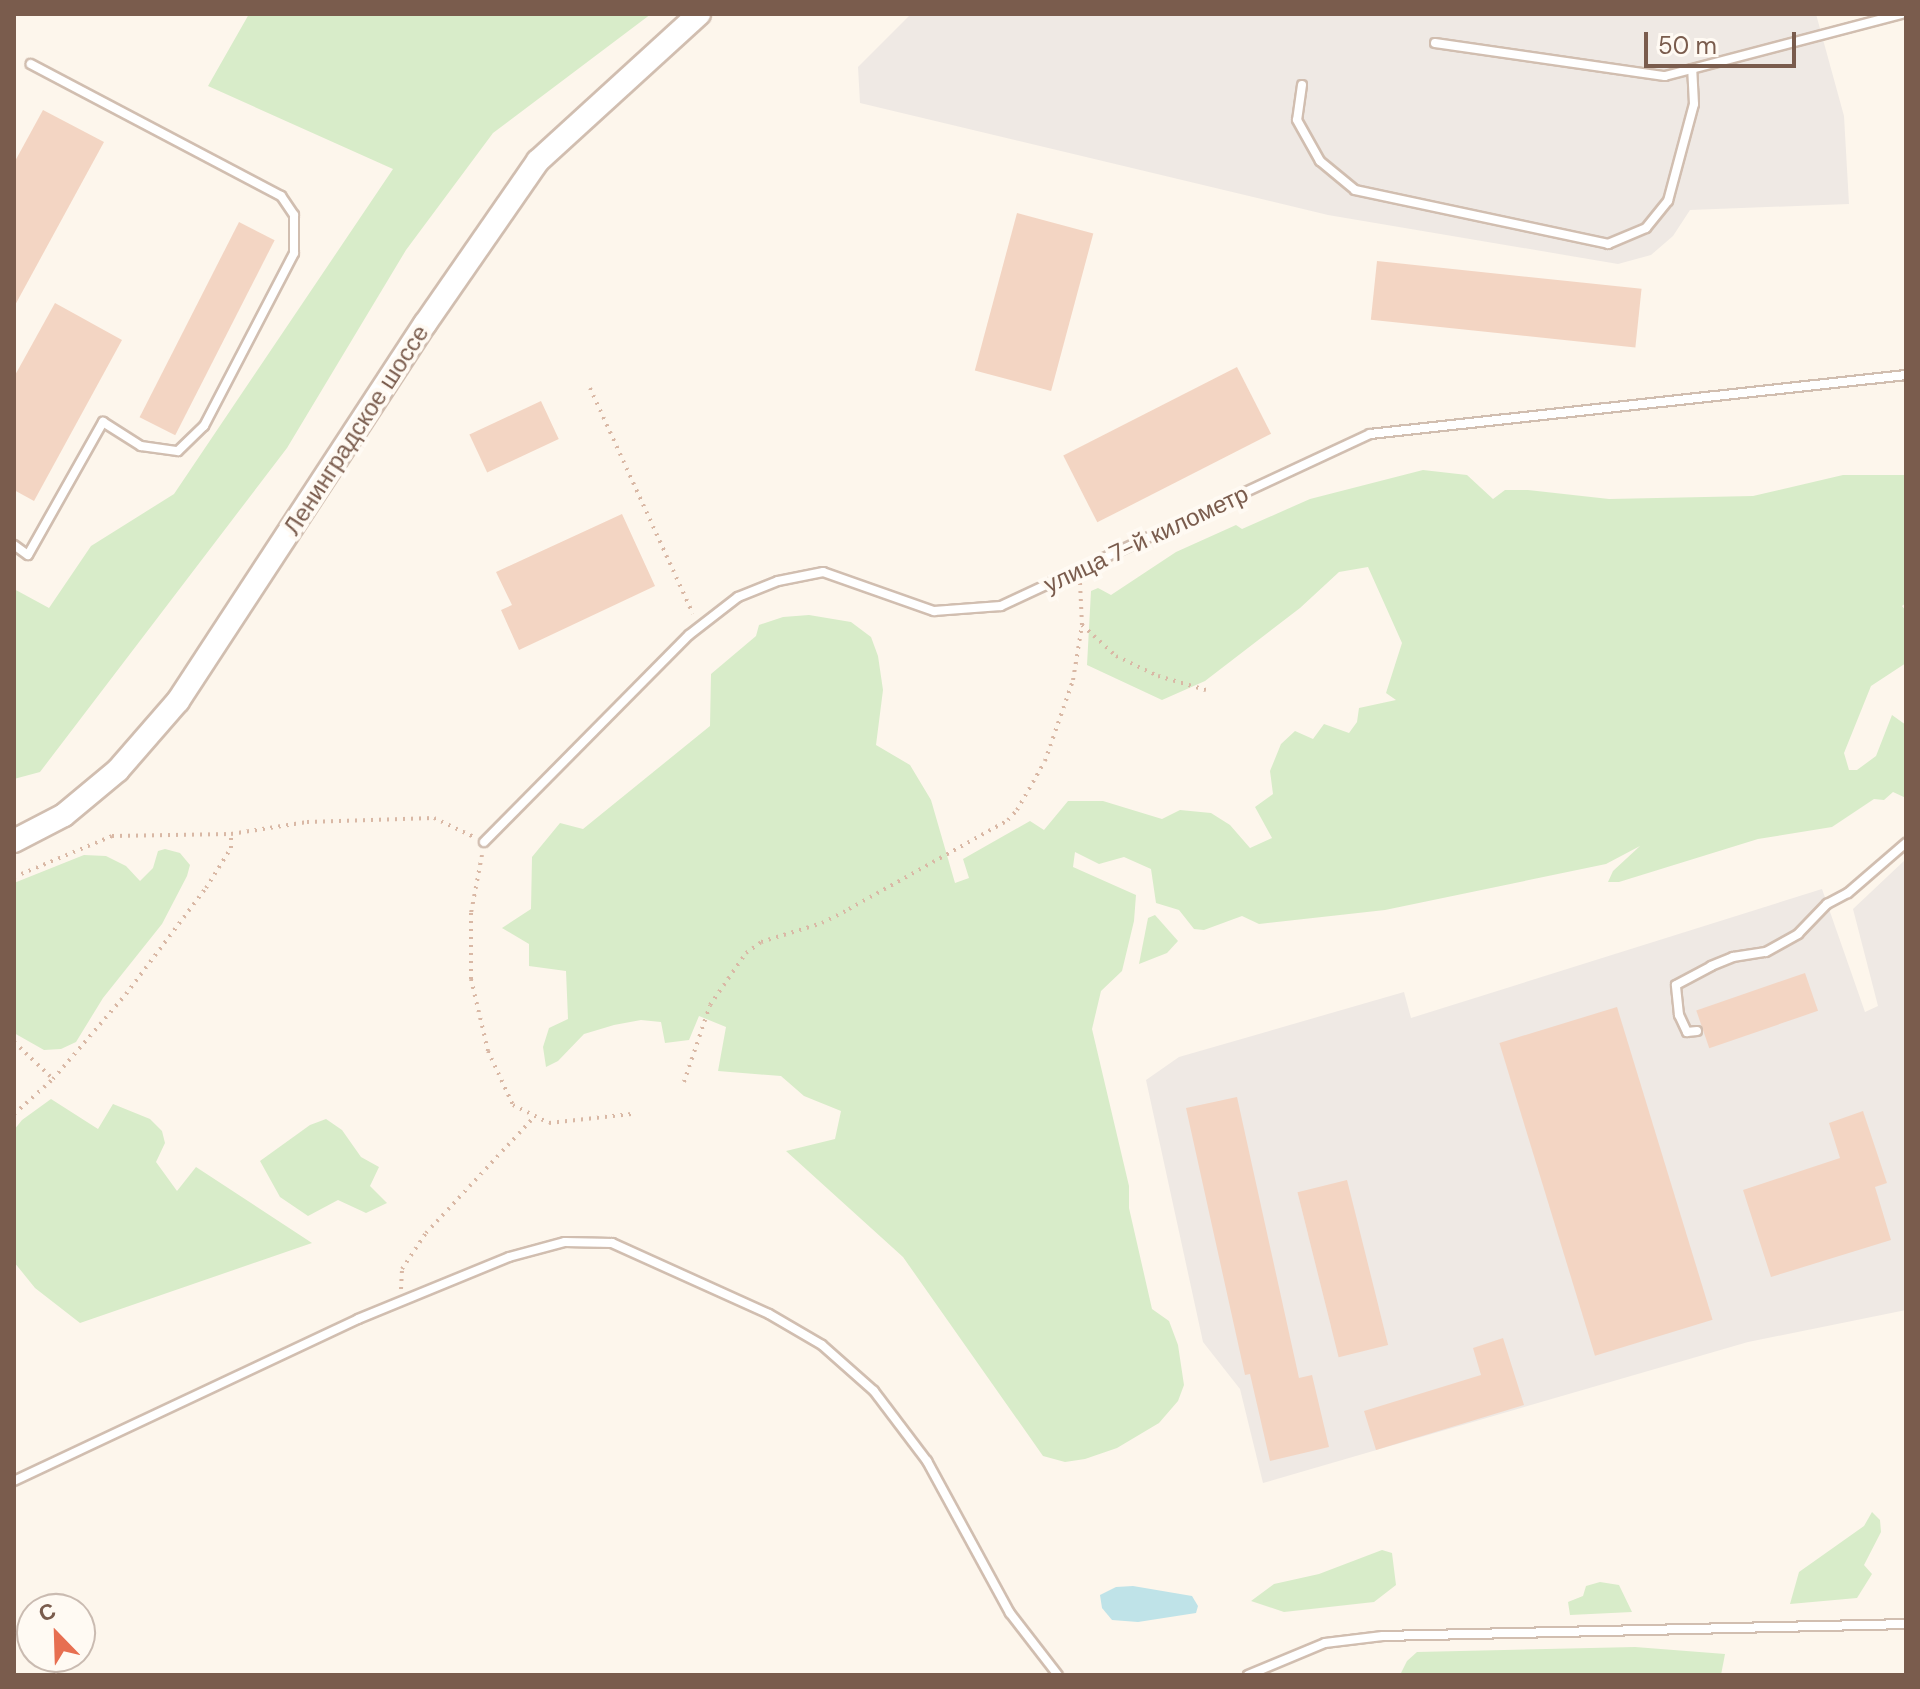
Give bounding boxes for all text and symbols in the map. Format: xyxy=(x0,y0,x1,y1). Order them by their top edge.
scale bar xyxy=(1648,16,1800,66)
text: 50 m xyxy=(1658,30,1717,61)
street label: Ленинградское шоссе xyxy=(277,320,435,540)
street label: улица 7-й километр xyxy=(1039,479,1253,599)
north arrow xyxy=(16,1593,96,1673)
text: С xyxy=(34,1596,60,1629)

